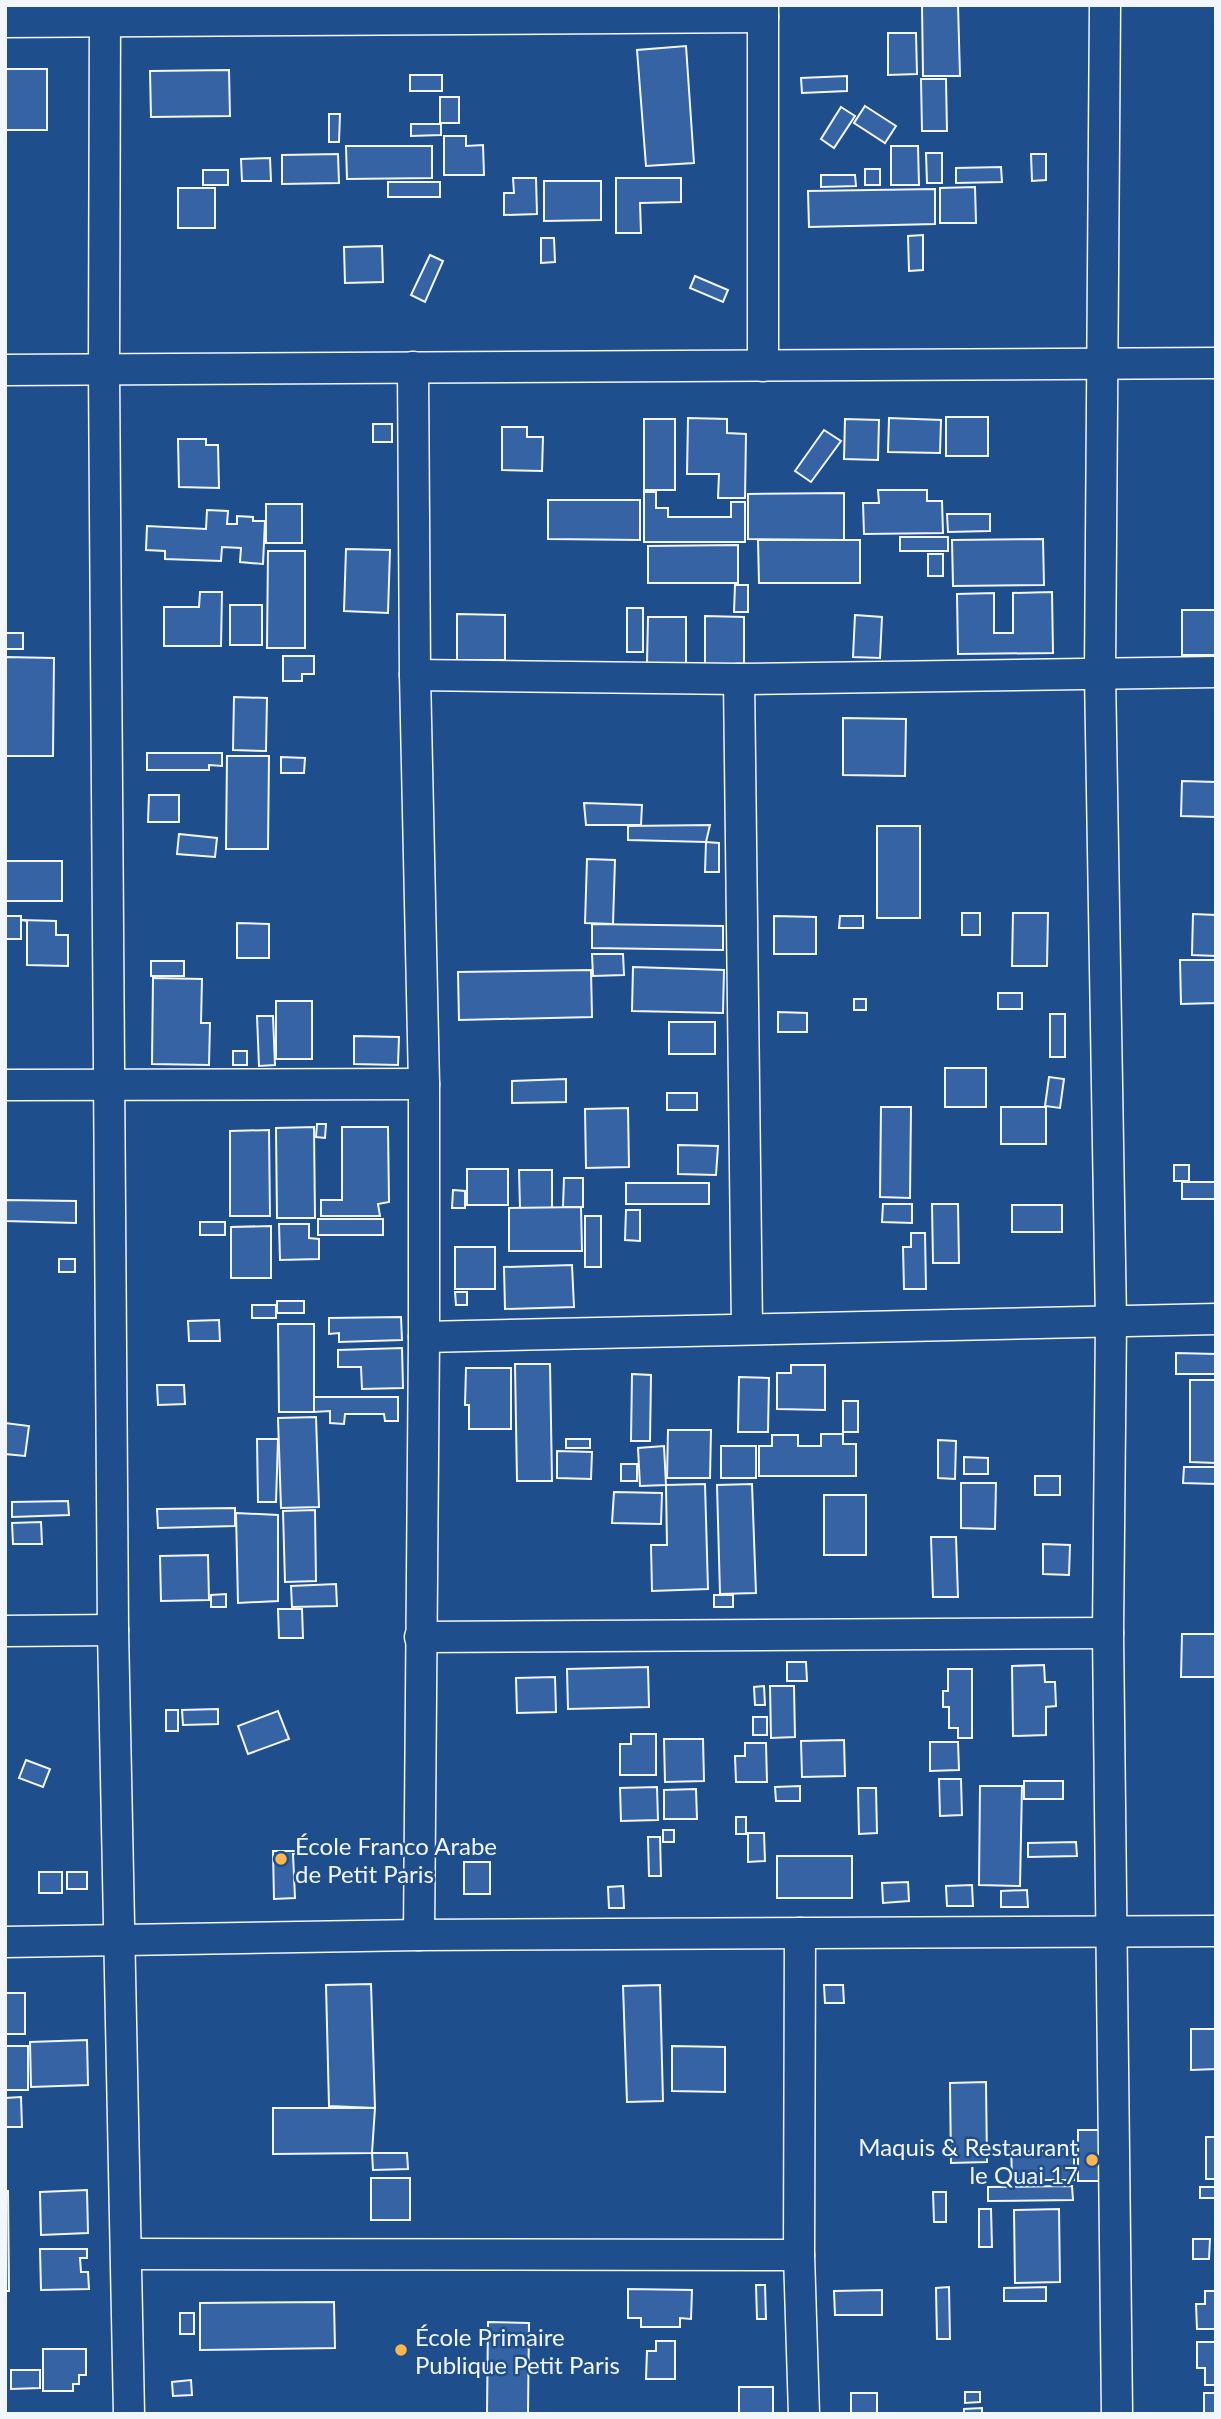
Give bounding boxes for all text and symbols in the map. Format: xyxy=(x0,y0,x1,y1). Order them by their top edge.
place label: École Franco Arabe de Petit Paris xyxy=(295,1831,497,1888)
marker: École Franco Arabe de Petit Paris xyxy=(273,1851,289,1867)
place label: Maquis & Restaurant le Quai 17 xyxy=(858,2132,1078,2189)
marker: Maquis & Restaurant le Quai 17 xyxy=(1084,2152,1100,2168)
place label: École Primaire Publique Petit Paris xyxy=(415,2322,620,2379)
marker: École Primaire Publique Petit Paris xyxy=(393,2342,409,2358)

